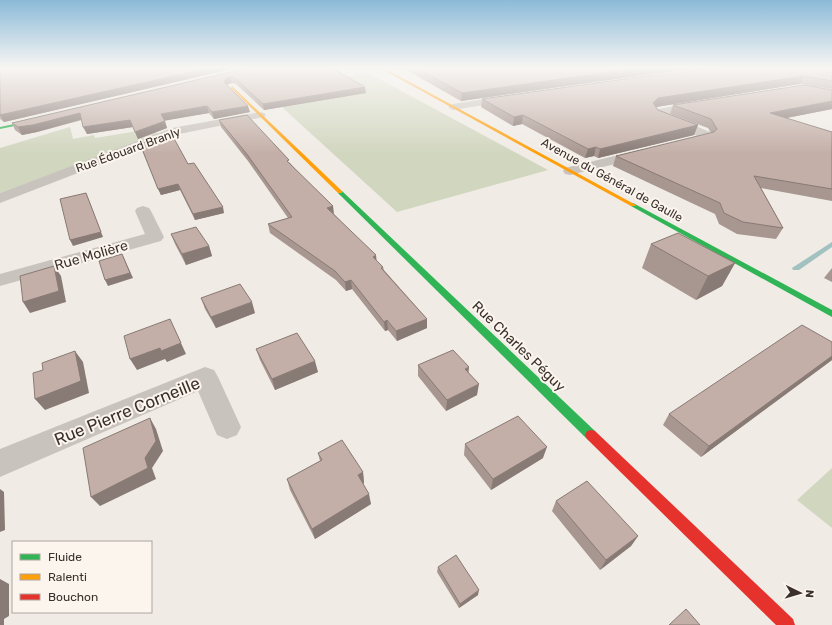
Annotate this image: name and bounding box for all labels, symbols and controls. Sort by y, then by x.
street label: Rue Édouard Branly [74,124,183,175]
street label: Avenue du Général de Gaulle [539,135,685,225]
street label: Rue Molière [52,237,130,274]
street label: Rue Charles Péguy [469,298,569,395]
street label: Rue Pierre Corneille [51,373,203,449]
legend [12,541,152,613]
text: Fluide [48,550,82,564]
text: Ralenti [48,570,87,584]
north arrow [780,573,820,613]
text: N [803,589,816,598]
text: Bouchon [48,590,98,604]

